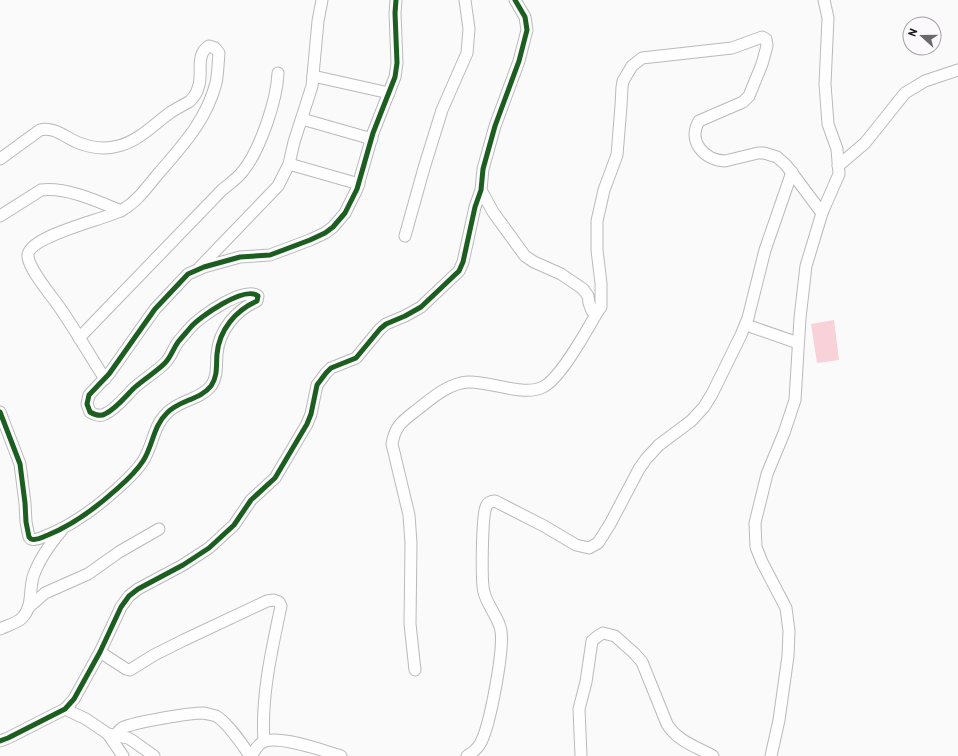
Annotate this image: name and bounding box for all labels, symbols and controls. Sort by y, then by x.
north arrow [902,16,942,56]
text: N [905,26,920,38]

